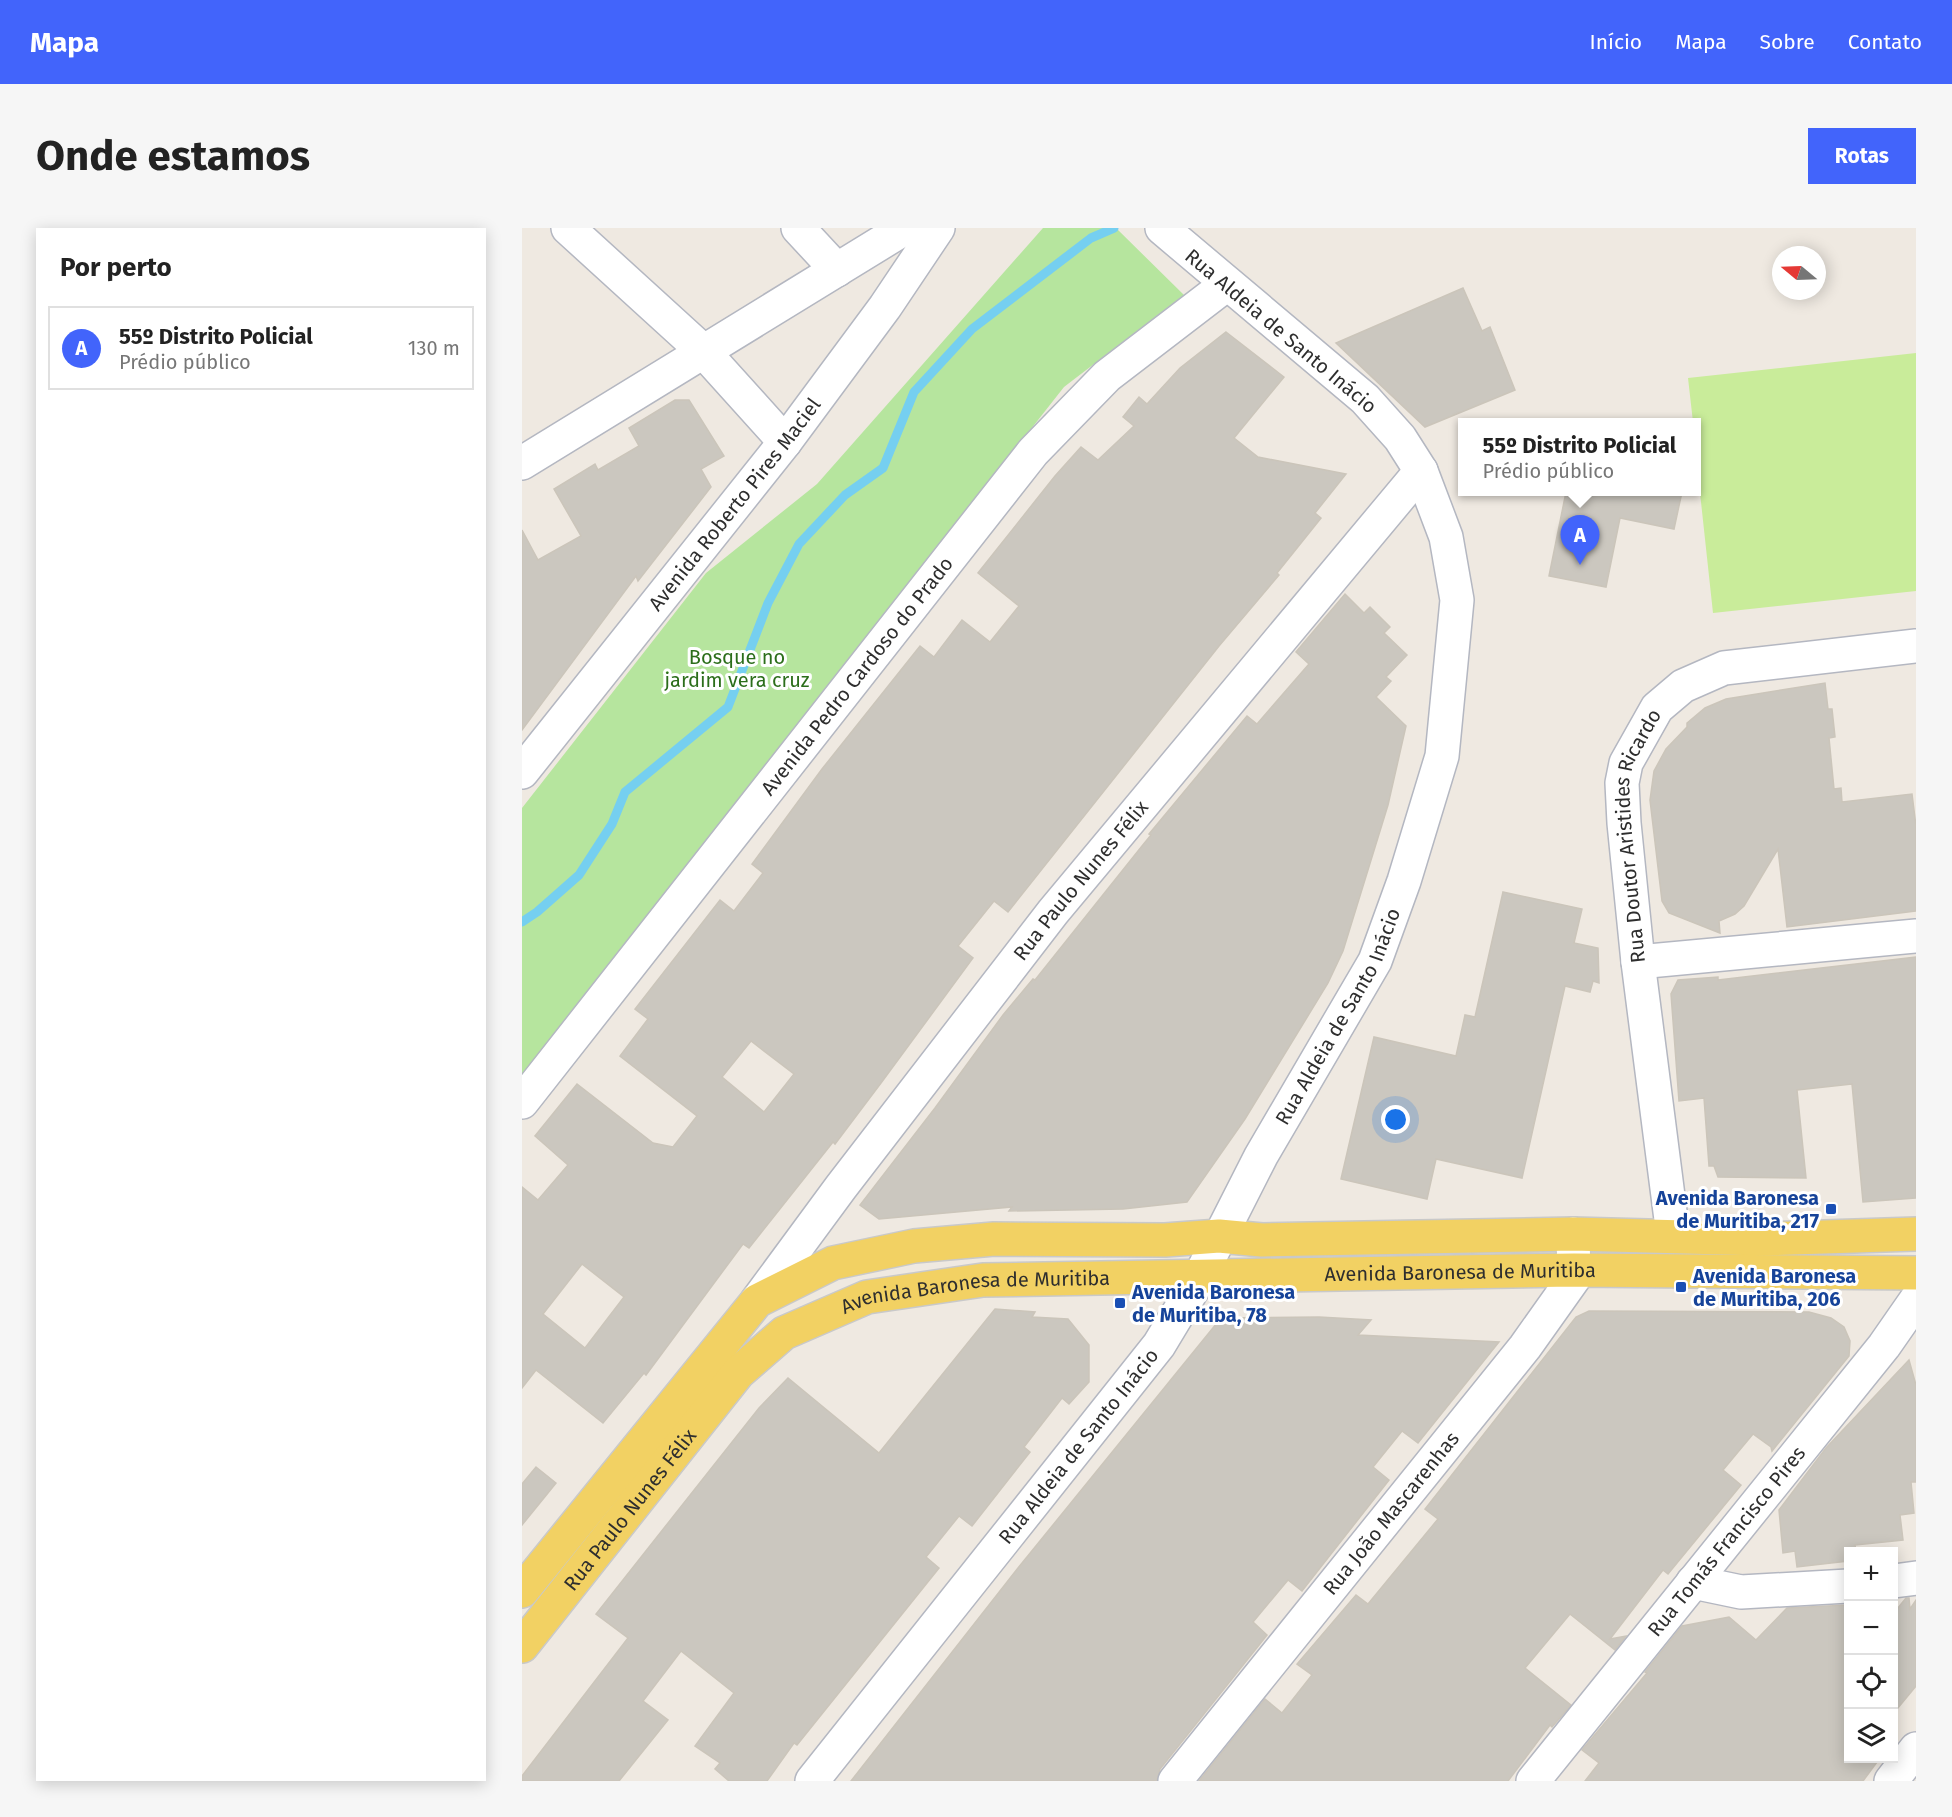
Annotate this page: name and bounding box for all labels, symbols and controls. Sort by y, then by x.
text: Mapa [30,26,99,59]
text: Início [1589,29,1642,55]
text: Mapa [1675,29,1727,55]
text: Sobre [1760,29,1815,55]
text: Contato [1848,29,1922,55]
button: Rotas [1808,128,1916,184]
text: Onde estamos [36,131,310,181]
street label: Rua Aldeia de Santo Inácio [1180,244,1382,418]
north arrow [1772,246,1826,300]
text: Por perto [60,252,172,283]
text: 55º Distrito Policial [119,323,313,350]
text: A [76,336,87,360]
text: 130 m [408,336,460,360]
text: Prédio público [119,350,251,374]
street label: Avenida Roberto Pires Maciel [643,393,826,615]
popup [1458,418,1701,496]
text: 55º Distrito Policial [1483,432,1676,459]
text: Prédio público [1483,459,1614,483]
pin: A [1560,516,1600,565]
street label: Avenida Pedro Cardoso do Prado [756,552,958,800]
park label: Bosque no jardim vera cruz [663,645,810,692]
street label: Rua Doutor Aristides Ricardo [1610,705,1666,964]
street label: Rua Paulo Nunes Félix [1008,795,1153,965]
street label: Rua Aldeia de Santo Inácio [1270,905,1405,1129]
your location [1381,1105,1410,1134]
place label: Avenida Baronesa de Muritiba, 217 [1655,1186,1819,1233]
marker: Avenida Baronesa de Muritiba, 217 [1824,1202,1838,1216]
street label: Avenida Baronesa de Muritiba [1324,1258,1596,1286]
place label: Avenida Baronesa de Muritiba, 206 [1692,1264,1856,1311]
street label: Avenida Baronesa de Muritiba [837,1266,1110,1319]
place label: Avenida Baronesa de Muritiba, 78 [1131,1280,1295,1327]
marker: Avenida Baronesa de Muritiba, 206 [1674,1280,1688,1294]
marker: Avenida Baronesa de Muritiba, 78 [1113,1296,1127,1310]
street label: Rua Aldeia de Santo Inácio [993,1344,1164,1549]
street label: Rua Paulo Nunes Félix [559,1424,701,1595]
street label: Rua João Mascarenhas [1318,1427,1464,1600]
street label: Rua Tomás Francisco Pires [1642,1441,1810,1641]
map controls [1844,1547,1898,1763]
button: + [1844,1547,1898,1601]
button: − [1844,1601,1898,1655]
button: locate [1844,1655,1898,1709]
button: layers [1844,1709,1898,1763]

